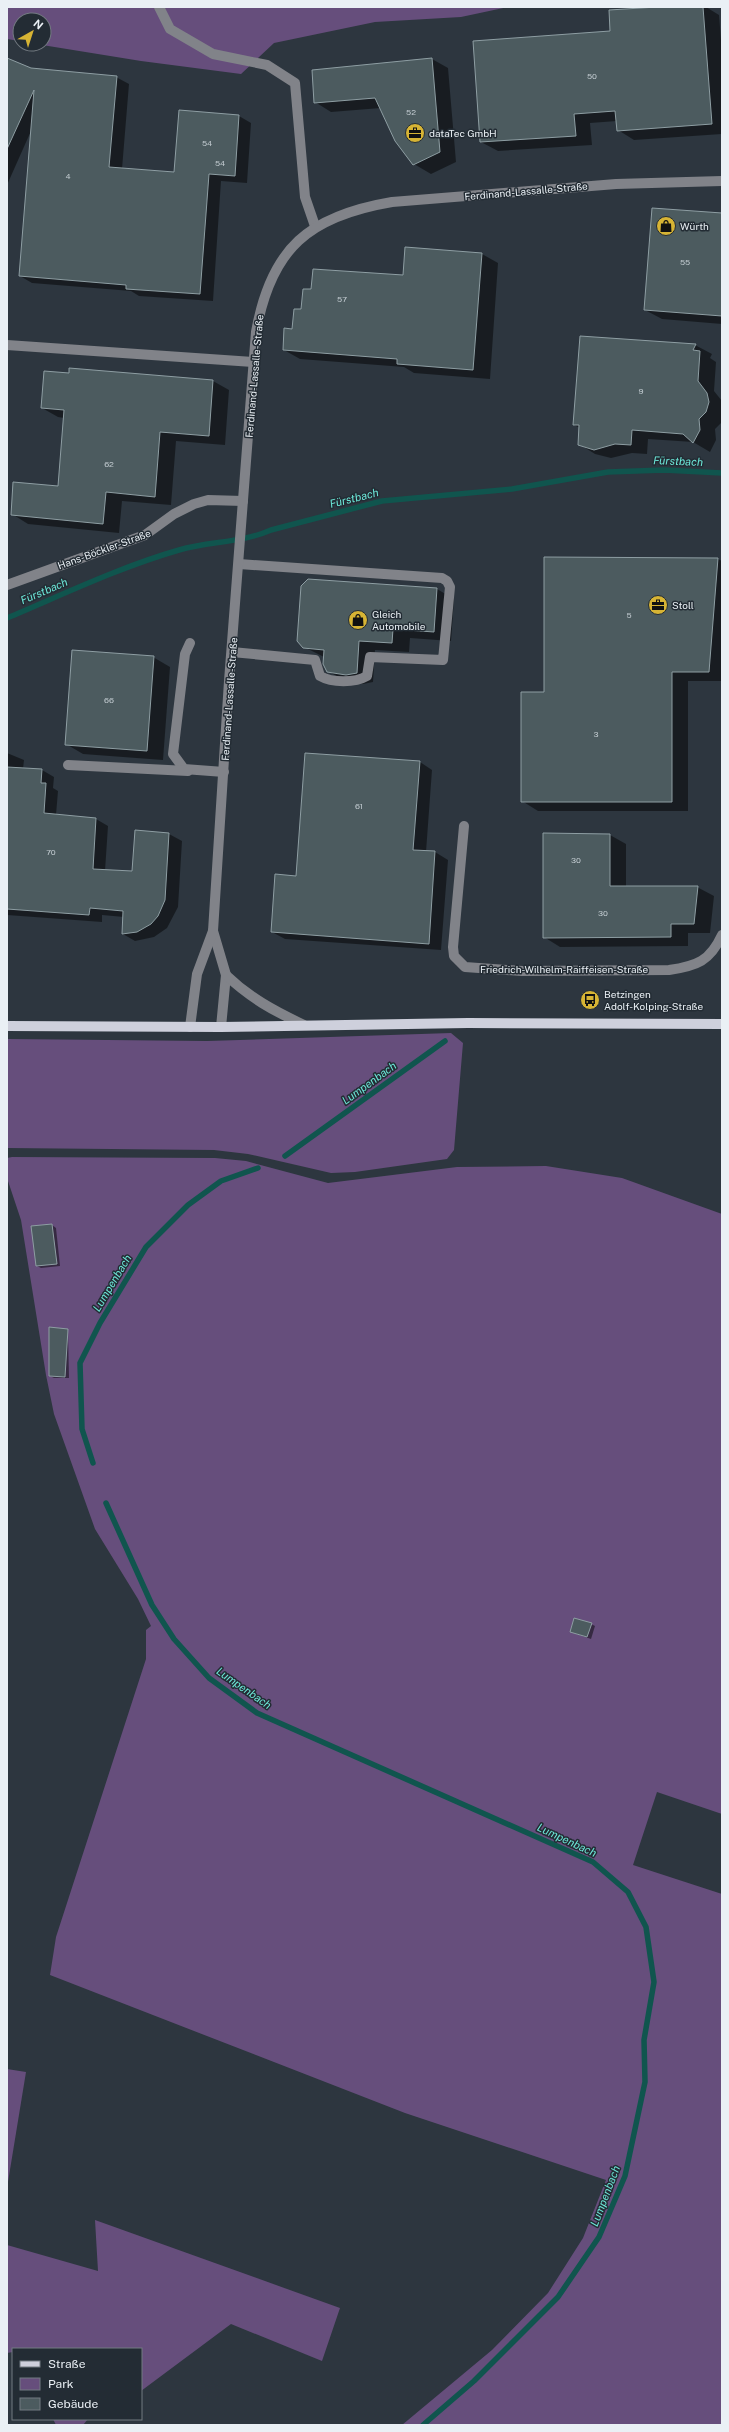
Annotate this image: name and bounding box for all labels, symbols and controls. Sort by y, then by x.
north arrow [12,12,52,52]
text: N [31,17,45,32]
house number: 50 [587,71,597,81]
house number: 52 [406,107,416,117]
office icon: dataTec GmbH [404,122,426,144]
place label: dataTec GmbH [429,127,497,139]
house number: 54 [202,138,212,148]
house number: 54 [215,158,225,168]
house number: 4 [65,171,71,181]
street label: Ferdinand-Lassalle-Straße [464,180,588,202]
shop icon: Würth [655,215,677,237]
place label: Würth [680,220,709,232]
house number: 55 [680,257,690,267]
house number: 57 [337,294,347,304]
street label: Ferdinand-Lassalle-Straße [243,314,265,438]
house number: 9 [639,386,644,396]
water label: Fürstbach [653,454,703,468]
house number: 62 [104,459,114,469]
water label: Fürstbach [328,486,380,510]
street label: Hans-Böckler-Straße [56,526,152,571]
water label: Fürstbach [19,576,69,606]
office icon: Stoll [647,594,669,616]
place label: Stoll [672,599,694,611]
place label: Gleich Automobile [372,608,426,632]
shop icon: Gleich Automobile [347,609,369,631]
house number: 5 [626,610,632,620]
street label: Ferdinand-Lassalle-Straße [219,637,239,761]
house number: 66 [104,695,114,705]
house number: 3 [593,729,599,739]
house number: 61 [355,801,363,811]
house number: 70 [46,847,56,857]
house number: 30 [571,855,581,865]
house number: 30 [598,908,608,918]
street label: Friedrich-Wilhelm-Raiffeisen-Straße [480,963,648,975]
place label: Betzingen Adolf-Kolping-Straße [604,988,703,1012]
bus stop icon: Betzingen Adolf-Kolping-Straße [579,989,601,1011]
water label: Lumpenbach [340,1059,398,1107]
water label: Lumpenbach [90,1252,134,1314]
water label: Lumpenbach [214,1665,274,1711]
water label: Lumpenbach [535,1821,599,1859]
water label: Lumpenbach [588,2164,622,2228]
legend [12,2348,142,2420]
text: Straße [48,2357,86,2371]
text: Park [48,2377,74,2391]
text: Gebäude [48,2397,98,2411]

